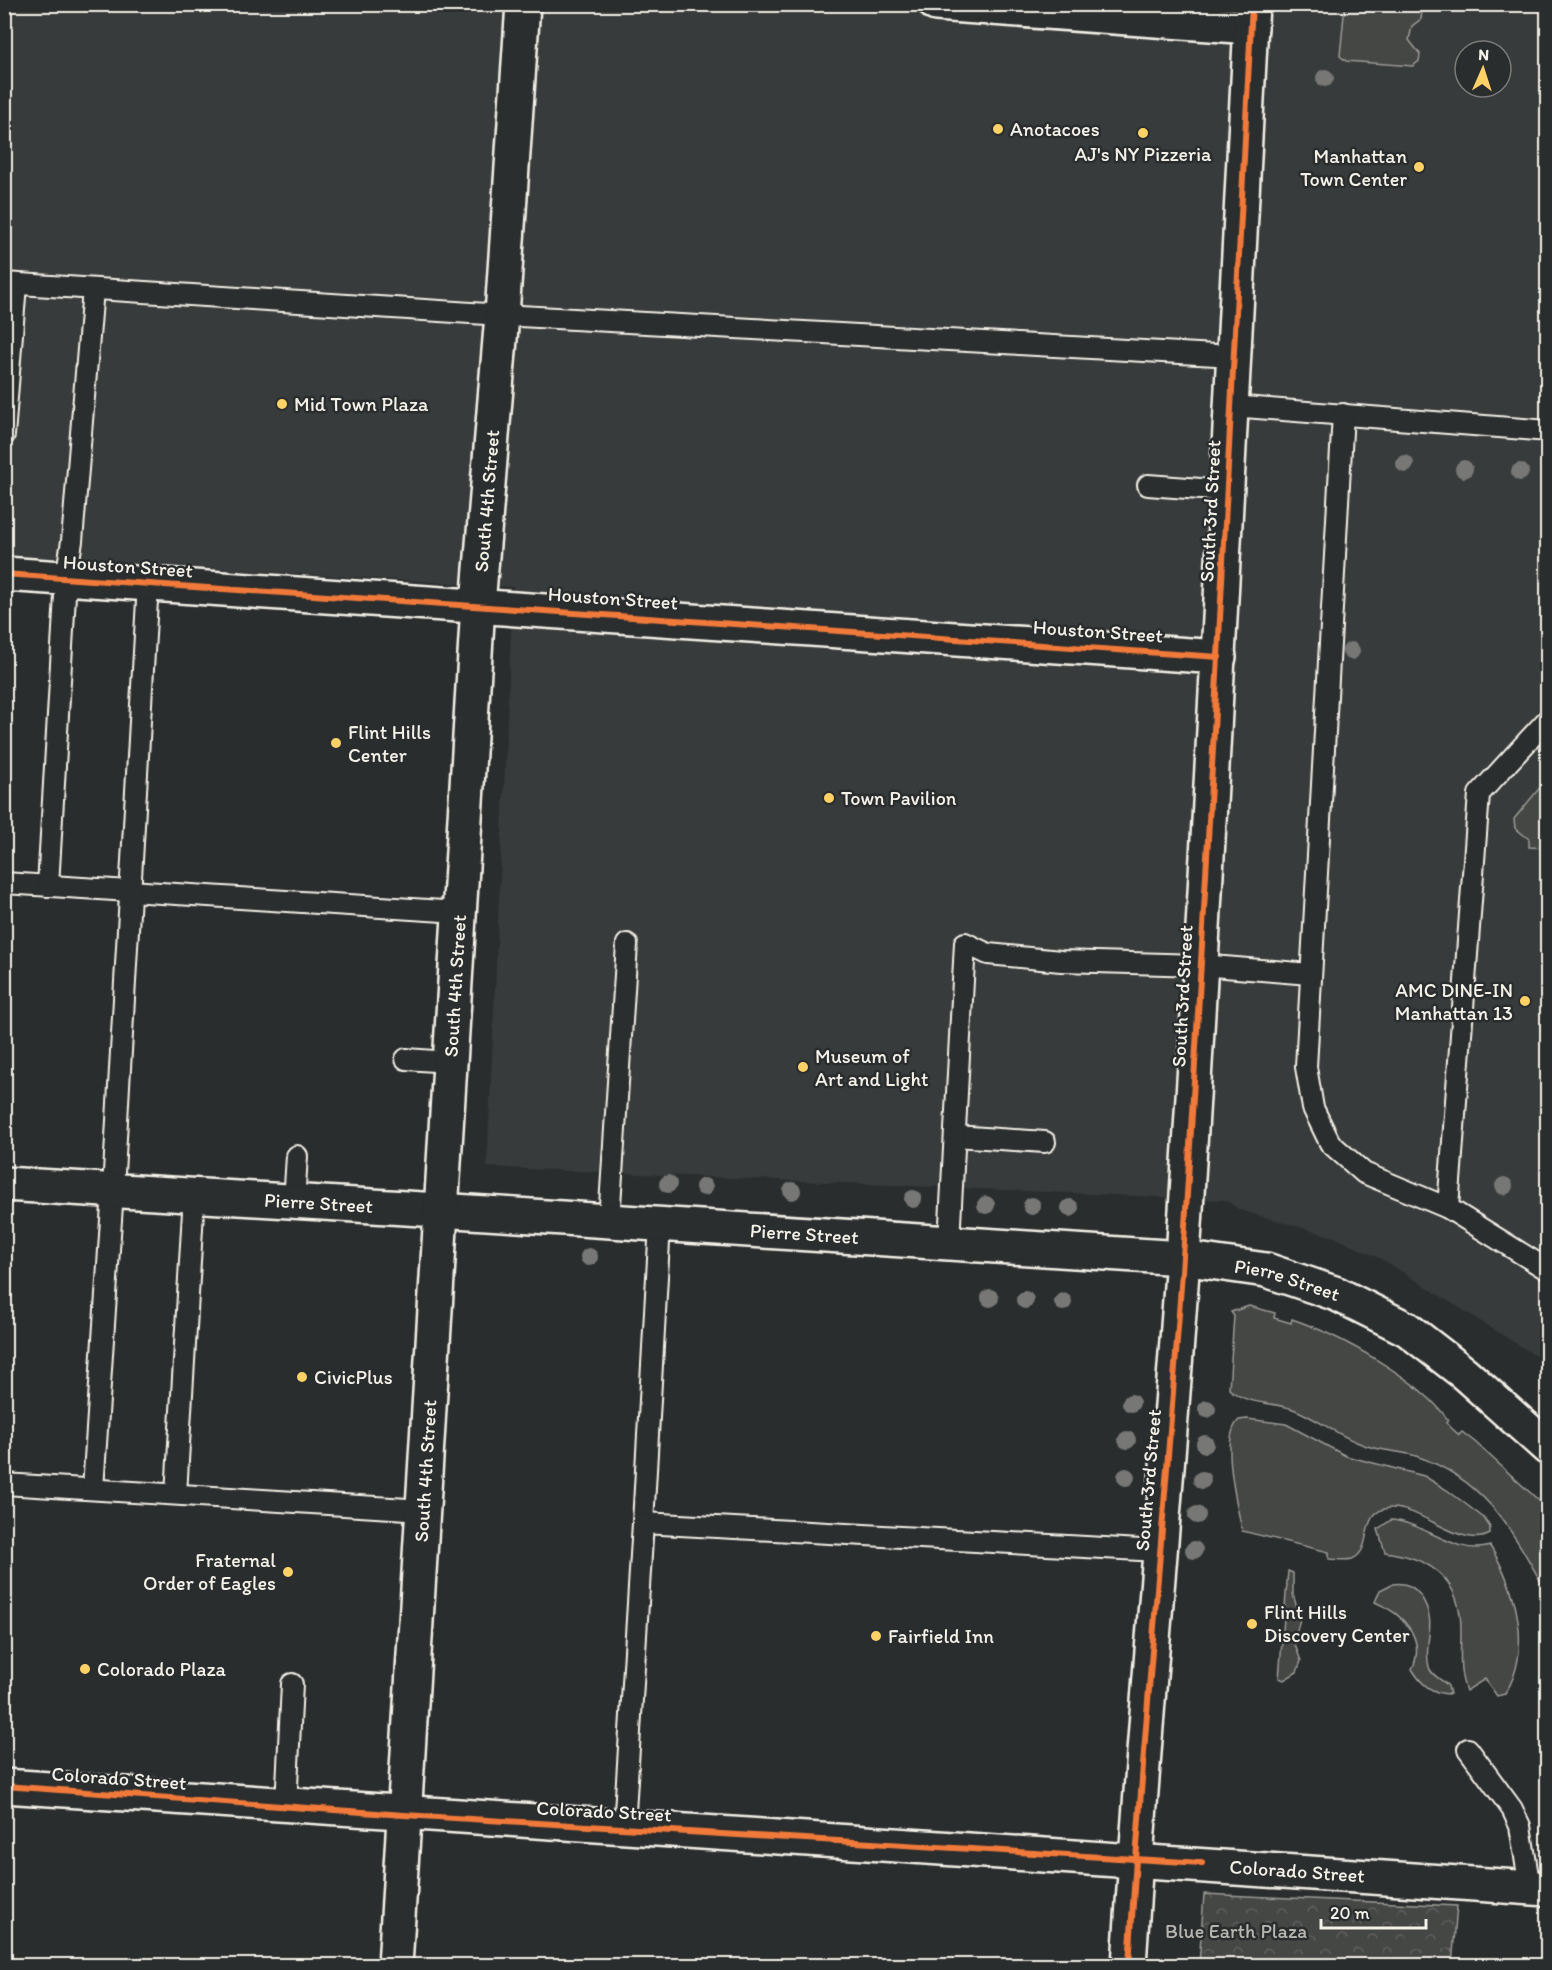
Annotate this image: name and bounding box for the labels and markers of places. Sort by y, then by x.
place label: Anotacoes [1010,117,1100,141]
marker: Anotacoes [991,122,1005,136]
marker: AJ's NY Pizzeria [1136,126,1150,140]
place label: AJ's NY Pizzeria [1075,142,1212,166]
place label: Manhattan Town Center [1300,144,1407,191]
marker: Manhattan Town Center [1412,160,1426,174]
place label: Mid Town Plaza [294,392,429,416]
marker: Mid Town Plaza [275,397,289,411]
place label: Flint Hills Center [348,720,431,767]
marker: Flint Hills Center [329,736,343,750]
place label: Town Pavilion [841,786,957,810]
marker: Town Pavilion [822,791,836,805]
place label: AMC DINE-IN Manhattan 13 [1395,978,1513,1025]
marker: AMC DINE-IN Manhattan 13 [1518,994,1532,1008]
place label: Museum of Art and Light [815,1044,929,1091]
marker: Museum of Art and Light [796,1060,810,1074]
place label: CivicPlus [314,1365,393,1389]
marker: CivicPlus [295,1370,309,1384]
place label: Fraternal Order of Eagles [143,1548,276,1595]
marker: Fraternal Order of Eagles [281,1565,295,1579]
place label: Flint Hills Discovery Center [1264,1600,1410,1647]
marker: Flint Hills Discovery Center [1245,1617,1259,1631]
place label: Fairfield Inn [888,1624,994,1648]
marker: Fairfield Inn [869,1629,883,1643]
place label: Colorado Plaza [97,1657,226,1681]
marker: Colorado Plaza [78,1662,92,1676]

